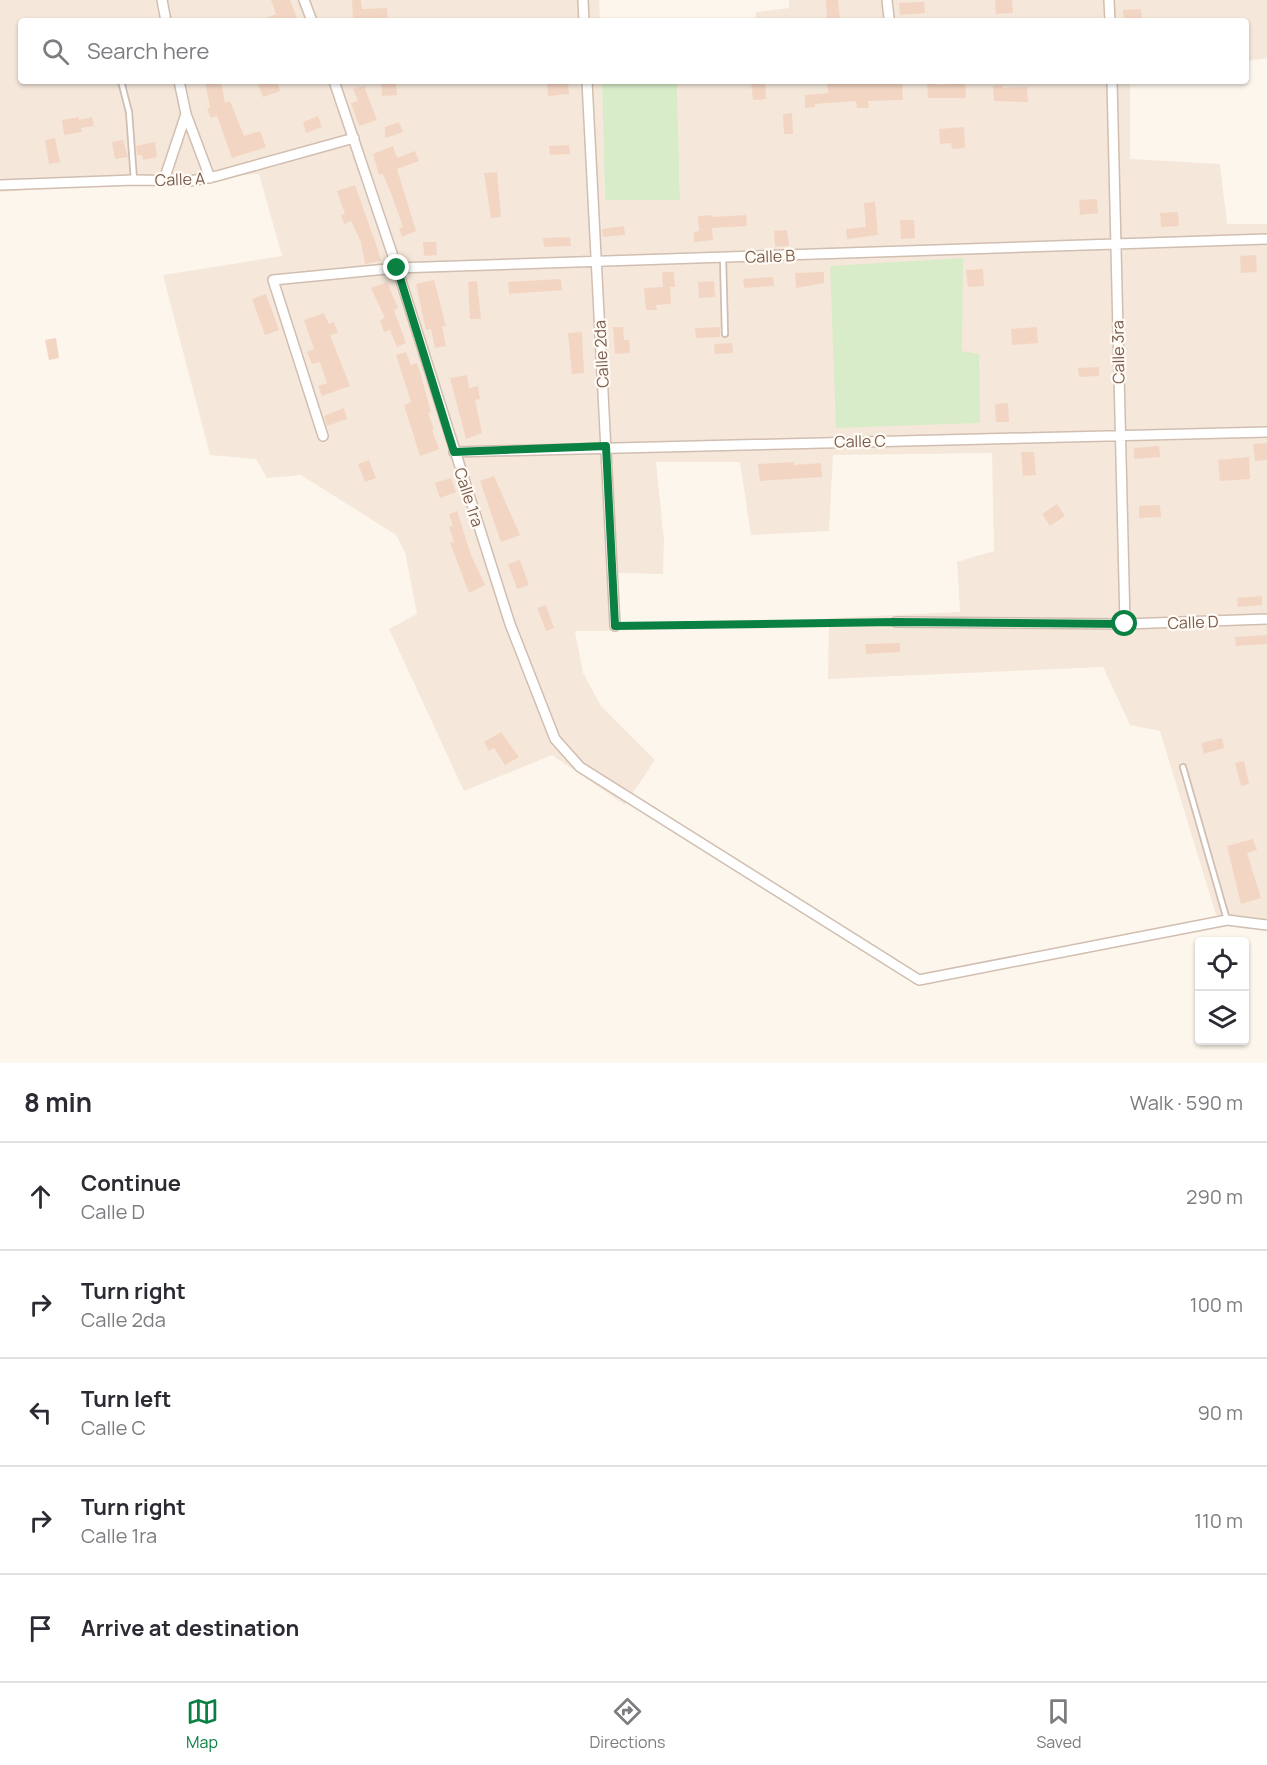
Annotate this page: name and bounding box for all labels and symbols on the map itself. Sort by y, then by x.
street label: Calle A [154,167,206,191]
street label: Calle B [745,244,796,268]
route end [383,254,409,280]
street label: Calle 2da [588,320,614,388]
street label: Calle 3ra [1106,320,1130,384]
street label: Calle C [834,430,886,452]
street label: Calle 1ra [449,465,489,529]
route start [1111,610,1137,636]
street label: Calle D [1167,610,1219,634]

